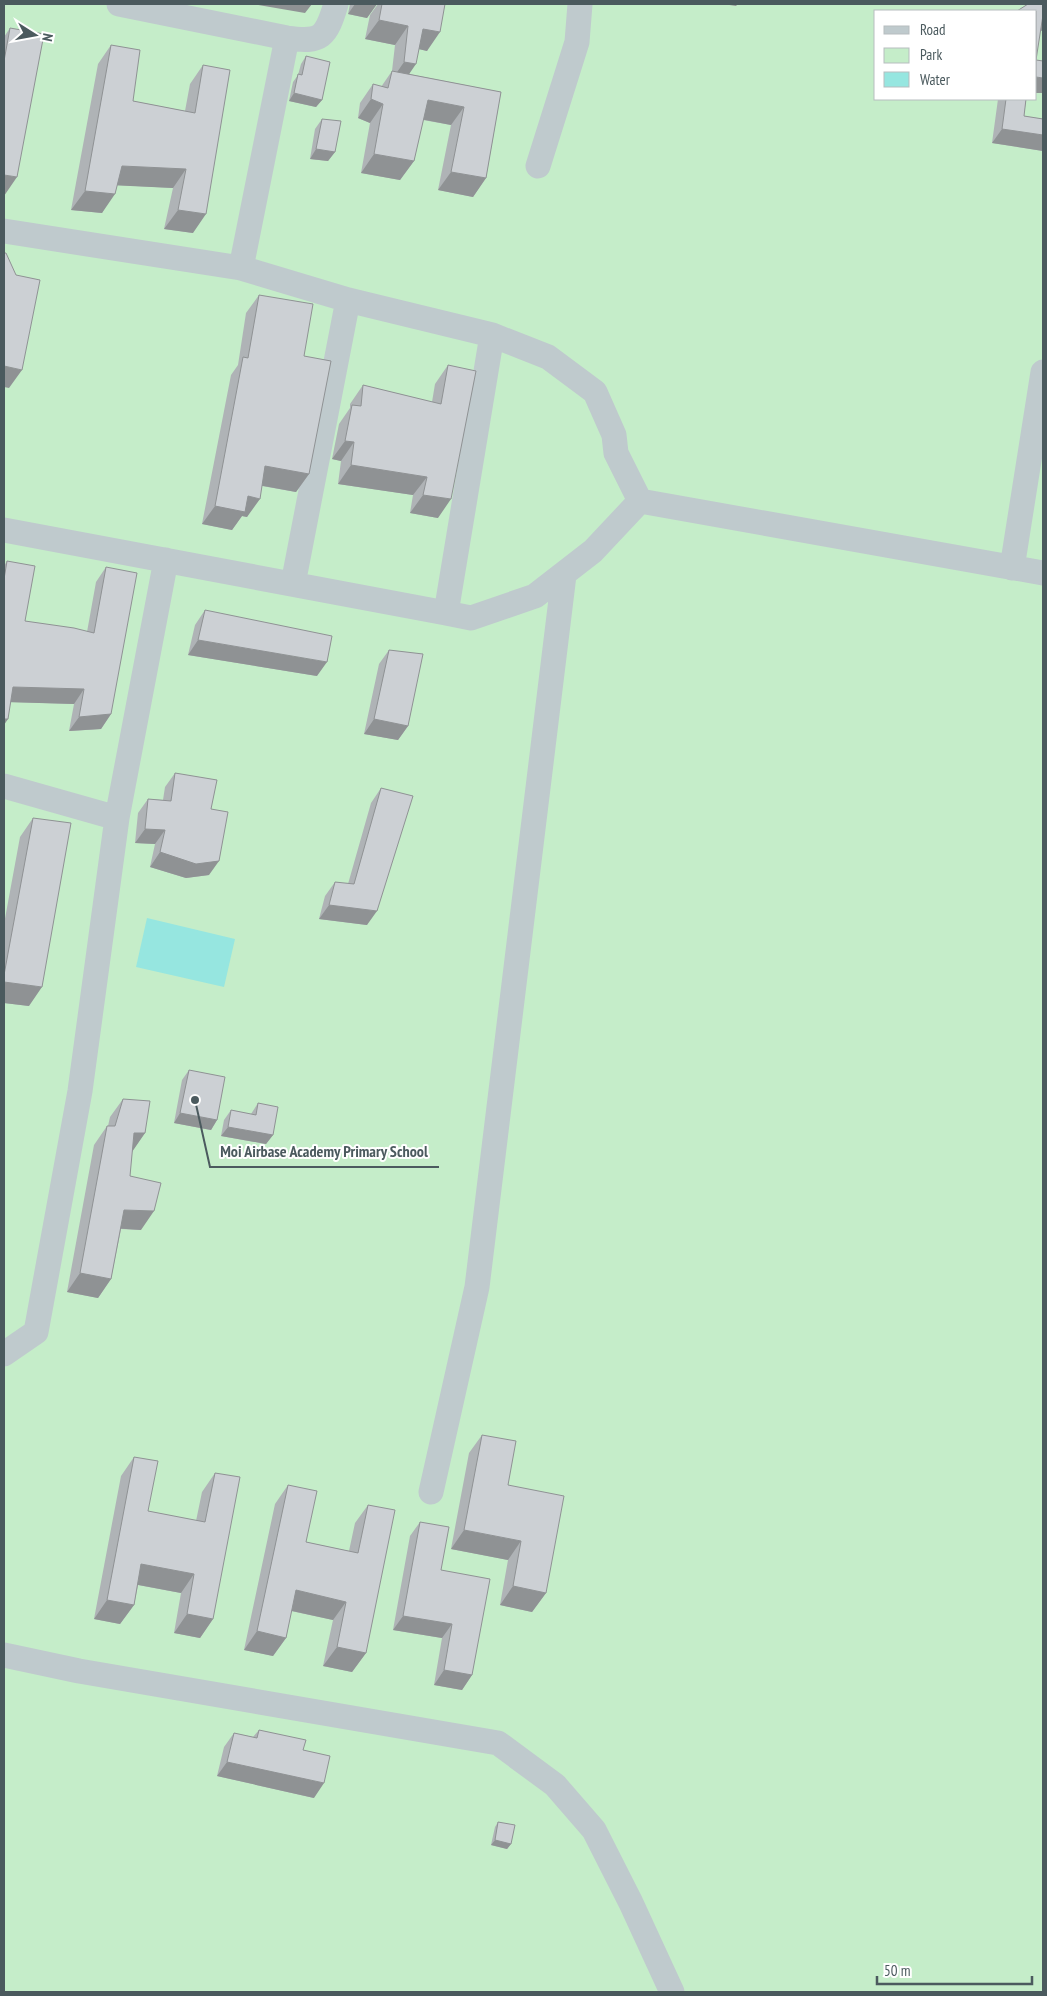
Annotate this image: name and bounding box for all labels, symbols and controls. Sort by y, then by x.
north arrow [10,10,60,60]
legend [874,10,1037,100]
text: Road [920,20,946,39]
text: N [38,32,57,43]
text: Park [920,45,942,64]
text: Water [920,70,951,89]
callout: Moi Airbase Academy Primary School [210,1136,439,1167]
text: Moi Airbase Academy Primary School [220,1141,428,1161]
scale bar [877,1954,1032,1986]
text: 50 m [884,1961,910,1980]

